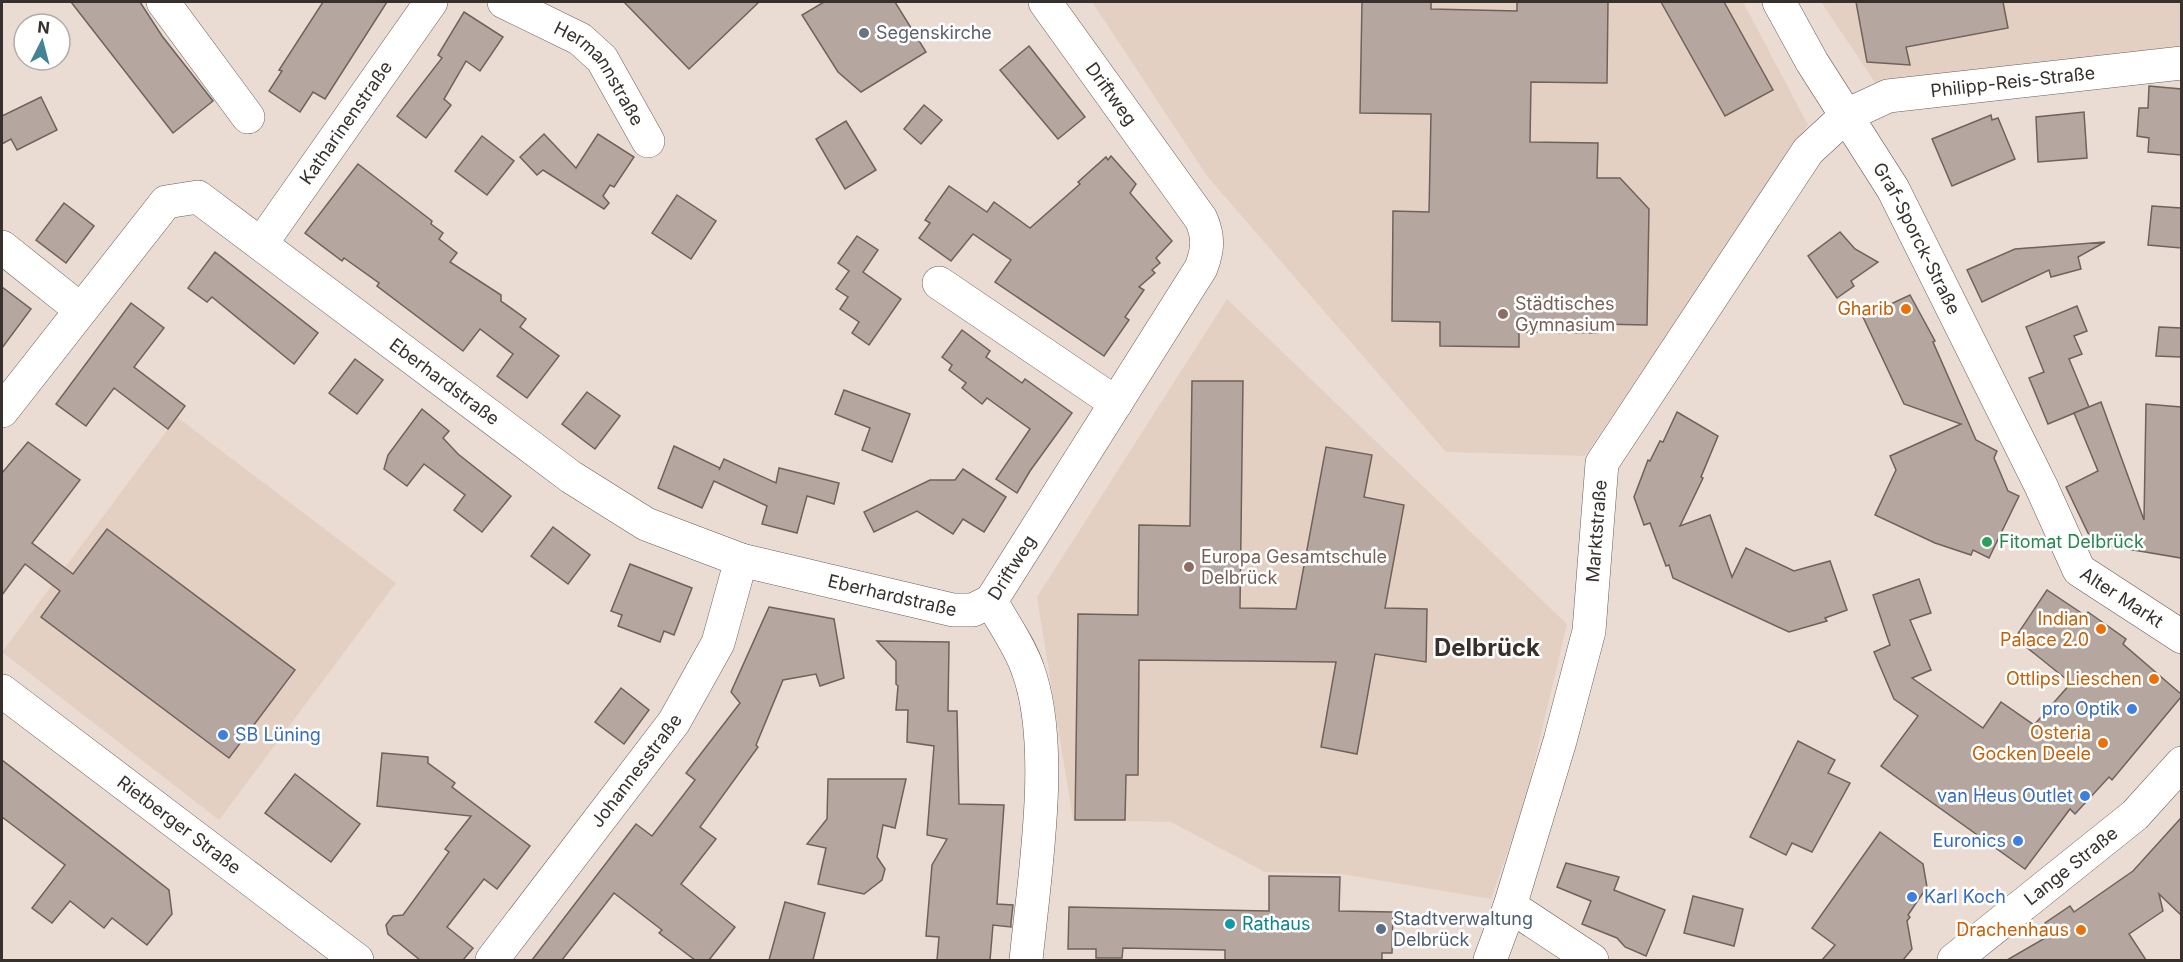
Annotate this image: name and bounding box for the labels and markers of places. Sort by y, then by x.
place label: Segenskirche [876,22,992,43]
marker: Segenskirche [857,26,871,40]
place label: Städtisches Gymnasium [1515,293,1615,335]
place label: Gharib [1837,298,1894,319]
marker: Gharib [1899,302,1913,316]
marker: Städtisches Gymnasium [1496,307,1510,321]
place label: Fitomat Delbrück [1999,531,2144,552]
marker: Fitomat Delbrück [1980,535,1994,549]
place label: Europa Gesamtschule Delbrück [1201,546,1387,588]
marker: Europa Gesamtschule Delbrück [1182,560,1196,574]
place label: Indian Palace 2.0 [2000,608,2089,650]
marker: Indian Palace 2.0 [2094,622,2108,636]
place label: Ottlips Lieschen [2006,668,2142,689]
marker: Ottlips Lieschen [2147,672,2161,686]
place label: pro Optik [2042,698,2120,719]
marker: pro Optik [2125,702,2139,716]
place label: Osteria Gocken Deele [1972,722,2091,764]
place label: SB Lüning [235,724,321,745]
marker: SB Lüning [216,728,230,742]
marker: Osteria Gocken Deele [2096,736,2110,750]
place label: van Heus Outlet [1937,785,2073,806]
marker: van Heus Outlet [2078,789,2092,803]
place label: Euronics [1932,830,2006,851]
marker: Euronics [2011,834,2025,848]
place label: Karl Koch [1924,886,2006,907]
marker: Karl Koch [1905,890,1919,904]
place label: Stadtverwaltung Delbrück [1393,908,1533,950]
place label: Rathaus [1242,913,1310,934]
marker: Rathaus [1223,917,1237,931]
place label: Drachenhaus [1956,919,2069,940]
marker: Stadtverwaltung Delbrück [1374,922,1388,936]
marker: Drachenhaus [2074,923,2088,937]

